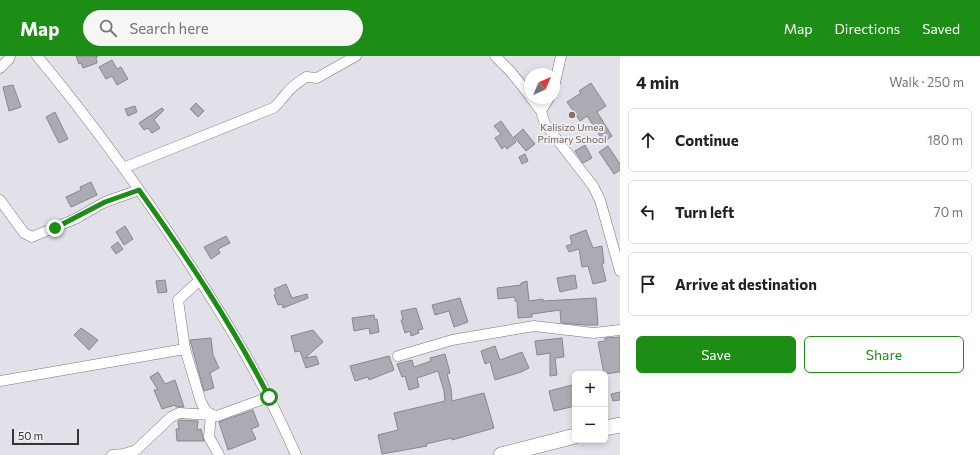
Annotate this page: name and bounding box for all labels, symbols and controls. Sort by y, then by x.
search box [83,10,363,46]
text: Map [20,17,59,40]
icon: search [97,17,119,39]
text: Search here [129,19,209,37]
text: Map [784,20,813,37]
text: Directions [835,20,900,37]
text: Saved [922,20,960,37]
north arrow [524,68,560,104]
text: 4 min [636,72,679,93]
text: Walk · 250 m [889,74,964,90]
marker: Kalisizo Umea Primary School [567,110,577,120]
place label: Kalisizo Umea Primary School [538,121,606,145]
icon: ahead [637,129,659,151]
text: Continue [675,131,739,149]
text: 180 m [927,132,963,148]
icon: left [637,201,659,223]
text: Turn left [675,203,734,221]
text: 70 m [934,204,963,220]
route end [46,219,64,237]
icon: arrive [637,273,659,295]
text: Arrive at destination [675,275,817,293]
button: Save [636,336,796,373]
button: Share [804,336,964,373]
map controls [572,371,608,443]
button: + [572,371,608,407]
route start [260,388,278,406]
button: − [572,407,608,443]
scale bar [12,427,79,446]
text: 50 m [18,429,43,442]

